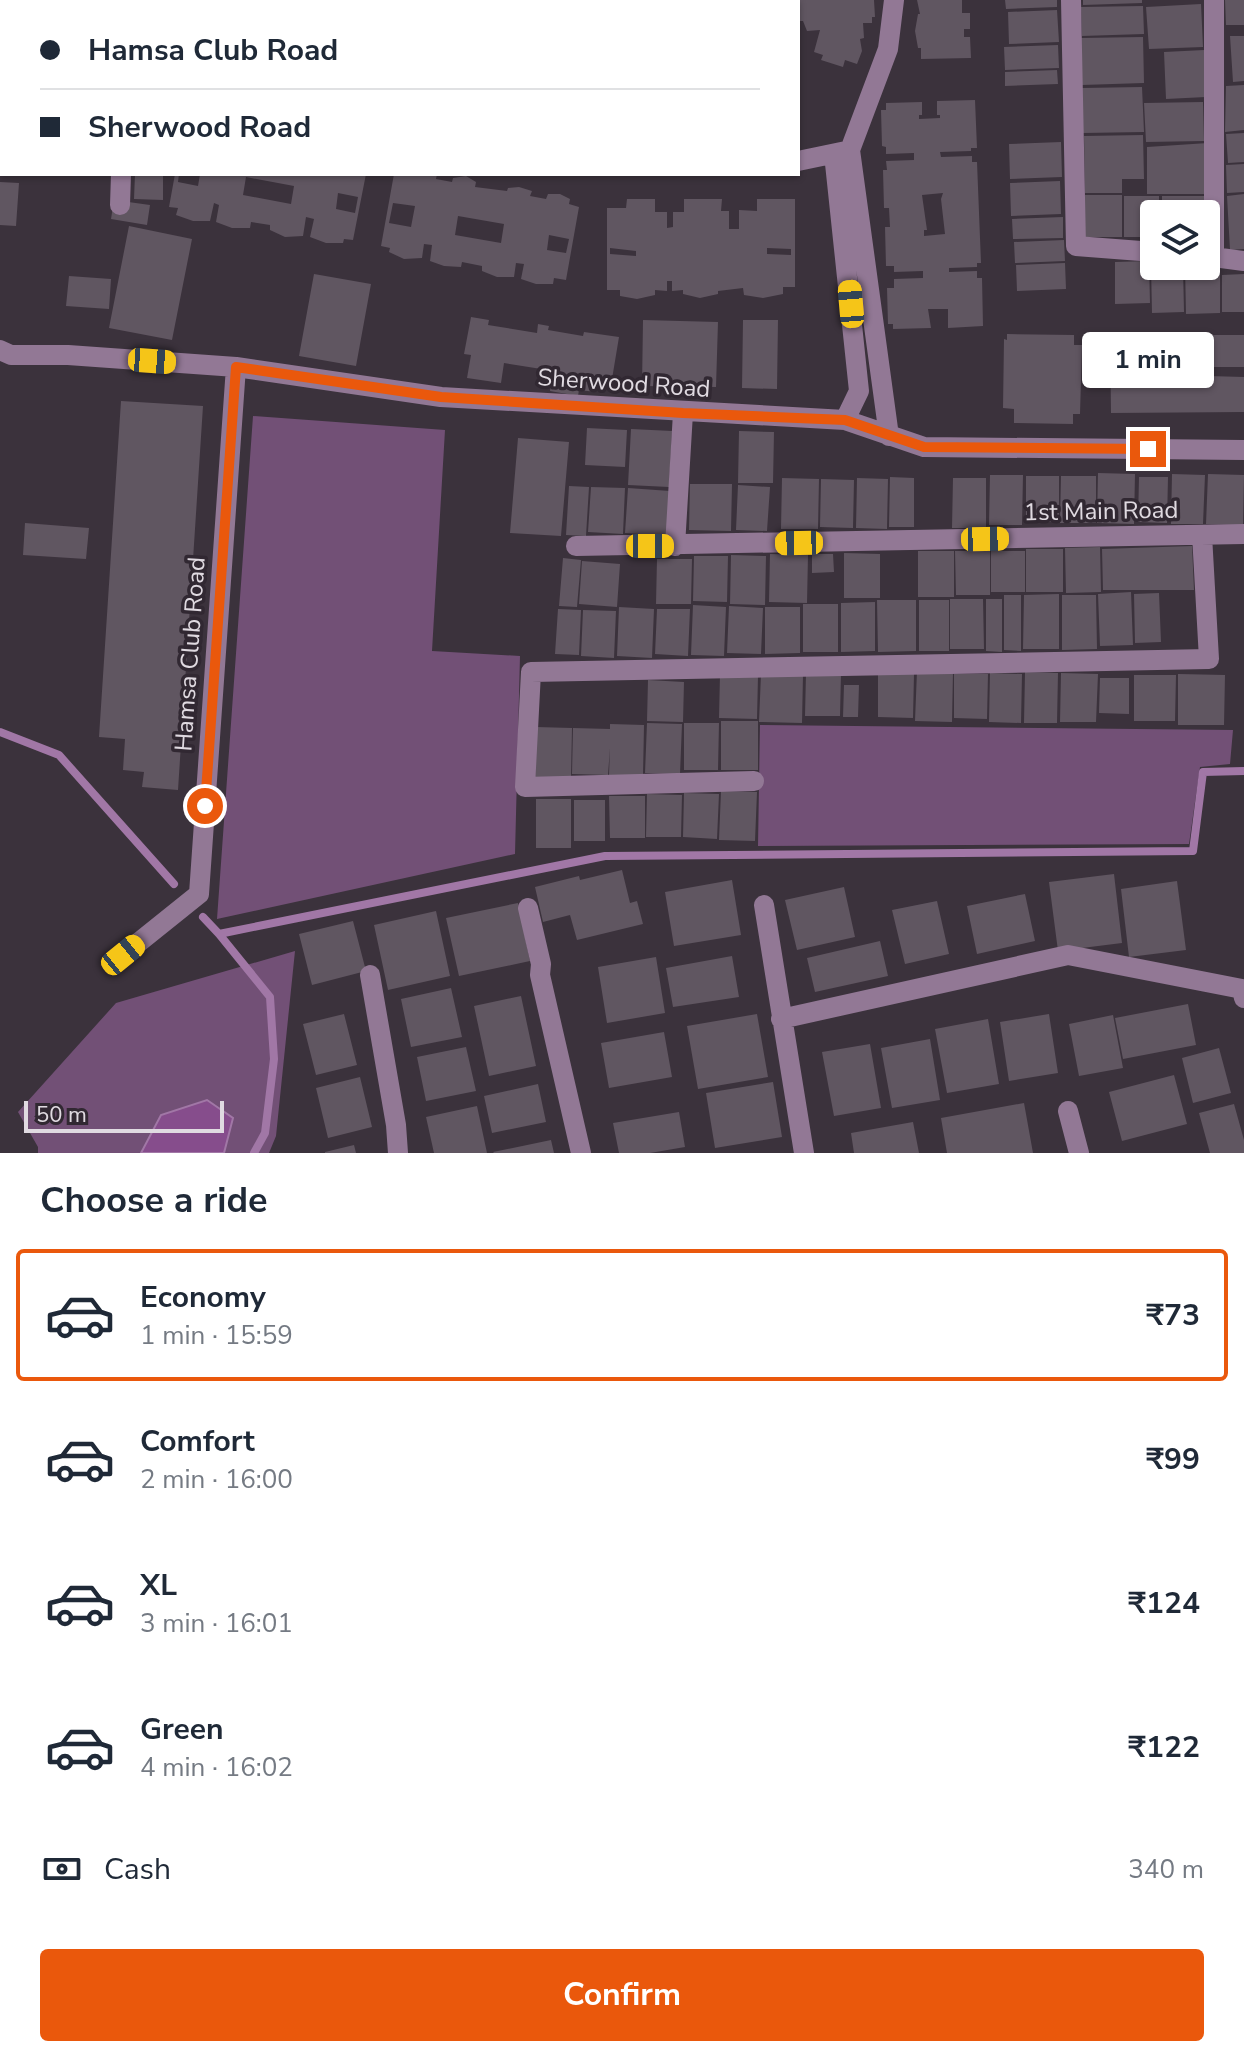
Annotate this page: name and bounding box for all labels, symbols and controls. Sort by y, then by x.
text: Hamsa Club Road [88,30,338,71]
text: Sherwood Road [88,107,311,148]
map controls [1140,200,1220,280]
button: layers [1140,200,1220,280]
car [837,279,865,329]
callout: 1 min [1082,333,1214,389]
text: 1 min [1114,342,1182,377]
car [127,347,177,375]
street label: Sherwood Road [537,361,711,405]
route end [1130,431,1166,467]
street label: 1st Main Road [1023,494,1179,528]
car [961,527,1009,551]
car [775,531,823,555]
car [626,534,674,558]
street label: Hamsa Club Road [167,556,213,752]
route start [187,788,223,824]
car [97,931,149,979]
scale bar [24,1097,224,1133]
text: 50 m [36,1100,87,1130]
text: Choose a ride [40,1176,268,1225]
text: Economy [140,1277,266,1318]
icon: car [44,1279,116,1351]
text: ₹73 [1146,1295,1200,1336]
text: 1 min · 15:59 [140,1318,293,1353]
text: Comfort [140,1421,255,1462]
icon: car [44,1423,116,1495]
text: ₹99 [1146,1439,1200,1480]
text: 2 min · 16:00 [140,1462,293,1497]
text: XL [140,1565,177,1606]
icon: car [44,1567,116,1639]
text: ₹124 [1128,1583,1200,1624]
text: 3 min · 16:01 [140,1606,293,1641]
text: Green [140,1709,224,1750]
icon: car [44,1711,116,1783]
text: ₹122 [1128,1727,1200,1768]
text: 4 min · 16:02 [140,1750,293,1785]
icon: cash [40,1847,84,1891]
text: Cash [104,1849,171,1890]
text: 340 m [1128,1852,1204,1887]
button: Confirm [40,1949,1204,2041]

